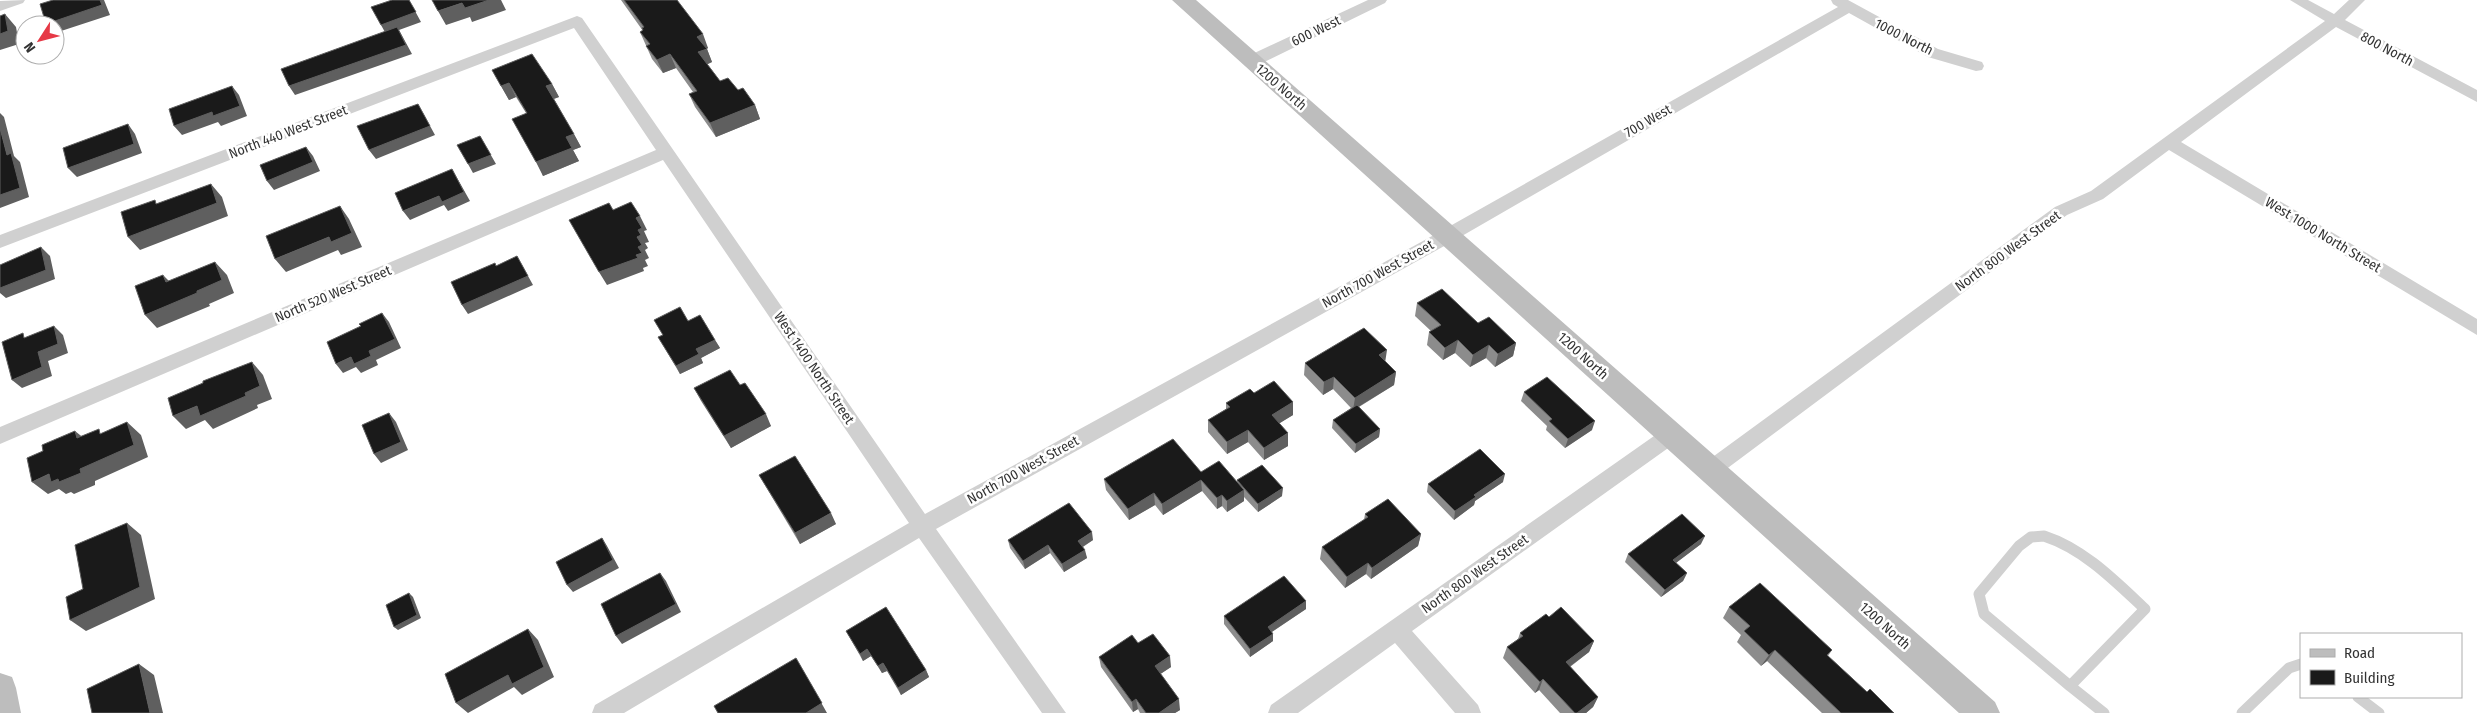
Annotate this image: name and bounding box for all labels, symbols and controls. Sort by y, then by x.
street label: 600 West [1289,12,1344,50]
north arrow [15,15,65,65]
street label: 1000 North [1872,15,1936,59]
street label: 800 North [2358,28,2416,70]
text: N [21,39,39,56]
street label: 1200 North [1252,60,1310,114]
street label: North 440 West Street [226,101,350,162]
street label: 700 West [1622,101,1675,141]
street label: West 1000 North Street [2262,194,2384,277]
street label: North 800 West Street [1952,207,2064,295]
street label: North 700 West Street [1319,236,1437,312]
street label: North 520 West Street [272,262,394,326]
street label: West 1400 North Street [770,309,858,428]
street label: 1200 North [1554,329,1612,383]
street label: North 700 West Street [964,432,1082,508]
street label: North 800 West Street [1418,531,1532,617]
street label: 1200 North [1856,599,1914,653]
legend [2300,633,2462,698]
text: Road [2344,644,2375,662]
text: Building [2344,669,2395,687]

